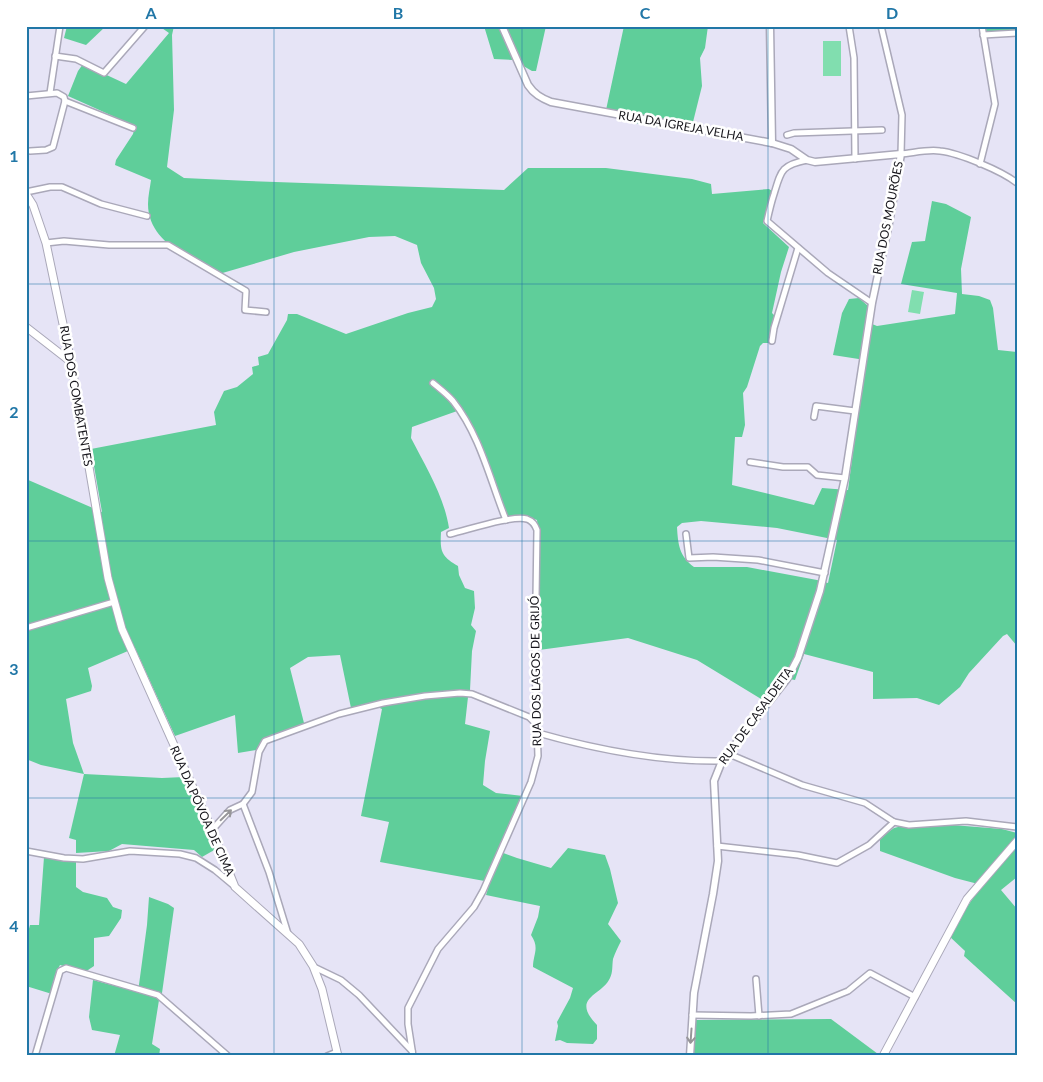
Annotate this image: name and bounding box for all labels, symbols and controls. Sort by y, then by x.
text: A [144,3,157,22]
text: B [393,3,403,22]
text: C [640,3,651,22]
text: D [886,3,898,22]
street label: RUA DA IGREJA VELHA [617,107,746,144]
text: 1 [9,146,19,165]
street label: RUA DOS MOURÕES [869,160,906,276]
street label: RUA DOS COMBATENTES [57,324,96,467]
text: 2 [9,402,19,421]
street label: RUA DOS LAGOS DE GRIJÓ [527,595,544,746]
text: 3 [9,659,19,678]
street label: RUA DE CASALDEITA [715,663,796,767]
street label: RUA DA PÓVOA DE CIMA [167,743,238,879]
one-way arrow [220,809,232,821]
text: 4 [9,916,19,935]
one-way arrow [686,1027,696,1043]

